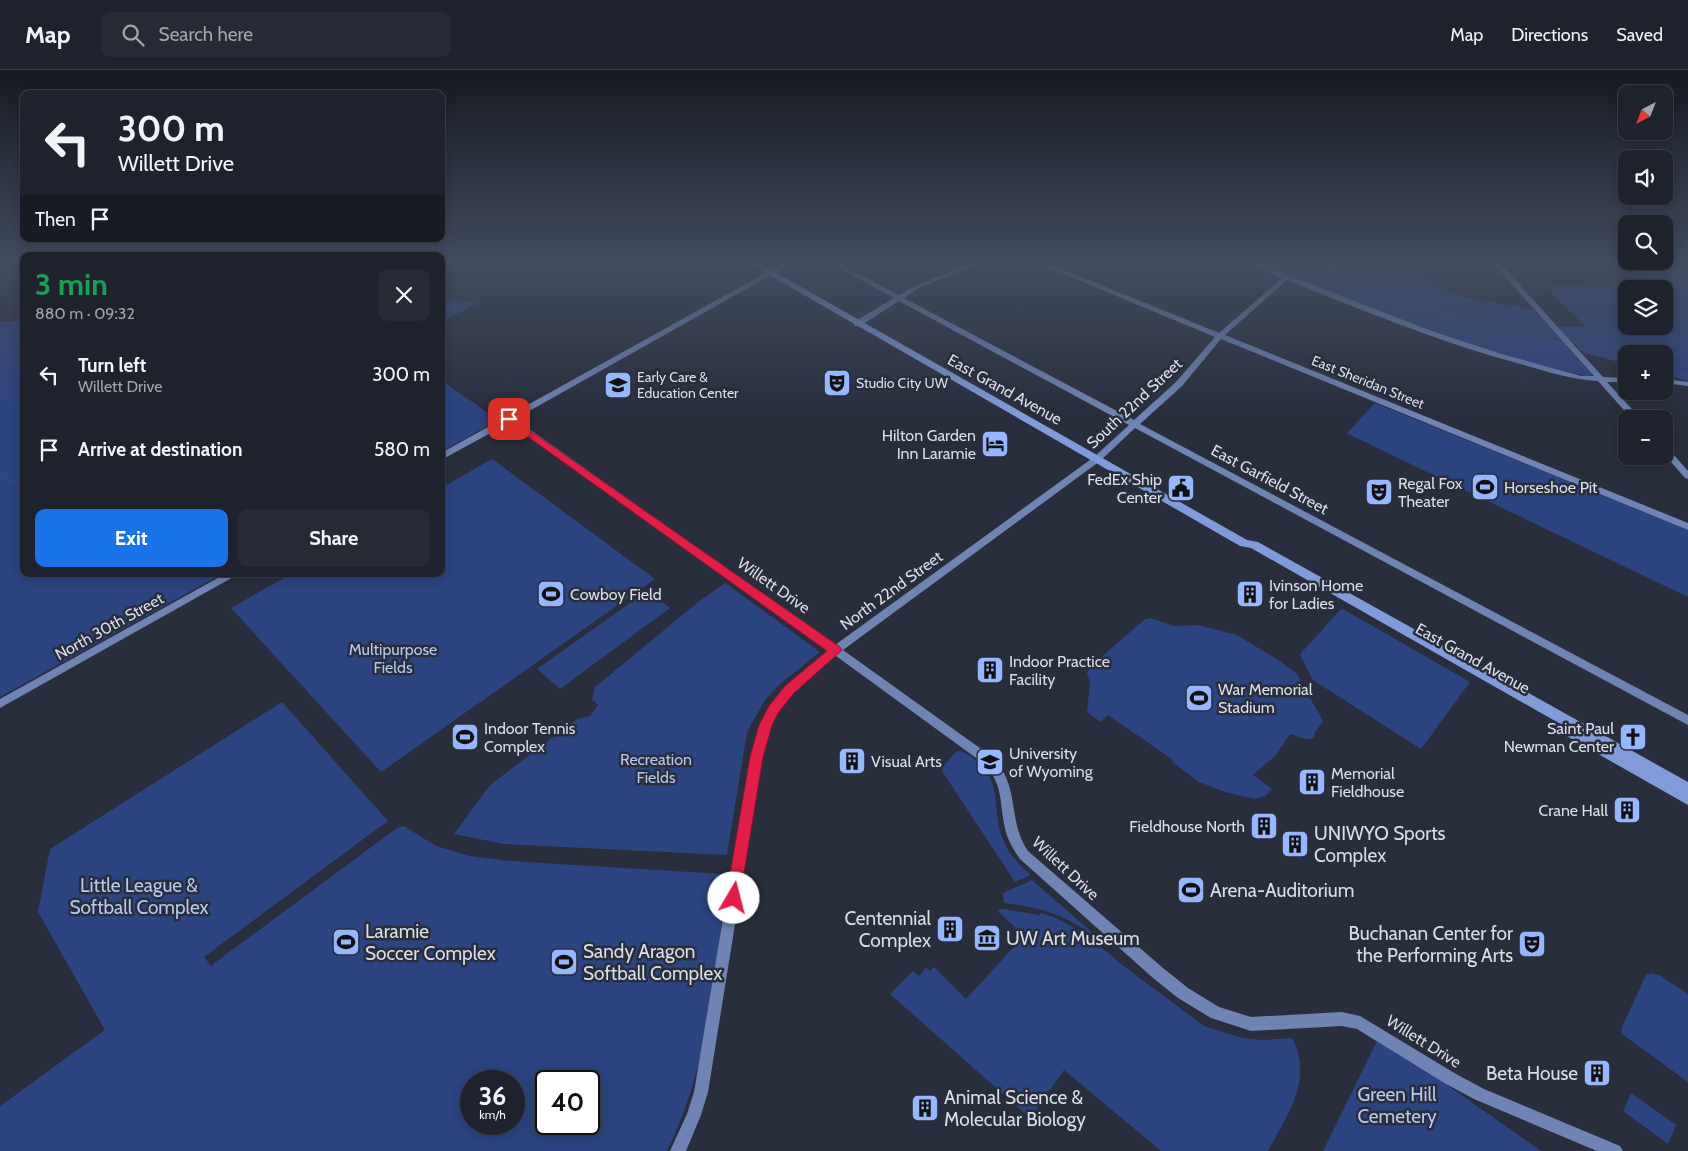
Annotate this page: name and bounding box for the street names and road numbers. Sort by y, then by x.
street label: East Grand Avenue [944,350,1065,429]
street label: East Sheridan Street [1309,351,1427,413]
street label: South 22nd Street [1083,354,1186,452]
street label: East Garfield Street [1208,441,1332,519]
street label: North 22nd Street [836,547,947,634]
street label: Willett Drive [734,553,814,617]
street label: North 30th Street [52,588,167,664]
street label: East Grand Avenue [1412,619,1533,698]
street label: Willett Drive [1028,833,1103,904]
street label: Willett Drive [1383,1011,1465,1072]

